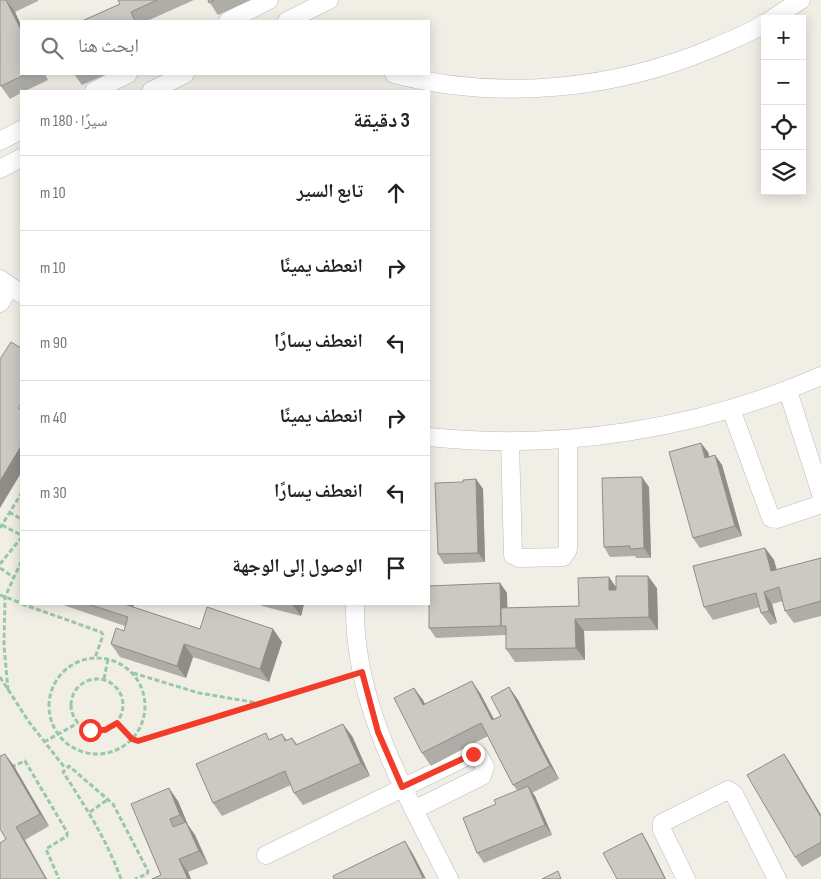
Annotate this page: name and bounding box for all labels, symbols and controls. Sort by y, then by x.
map controls [761,15,806,195]
button: + [761,15,806,60]
search box [20,20,430,75]
icon: search [38,34,66,62]
text: ابحث هنا [78,35,139,58]
button: − [761,60,806,105]
button: locate [761,105,806,150]
text: 3 دقيقة [353,108,410,133]
text: سيرًا · 180 m [40,112,107,131]
button: layers [761,150,806,195]
icon: ahead [382,179,410,207]
text: تابع السير [297,180,363,203]
text: 10 m [40,184,66,203]
icon: right [382,254,410,282]
text: انعطف يمينًا [279,255,363,278]
text: 10 m [40,259,66,278]
icon: left [382,329,410,357]
text: انعطف يسارًا [274,330,363,353]
text: 90 m [40,334,67,353]
icon: right [382,404,410,432]
text: انعطف يمينًا [279,405,363,428]
text: 40 m [40,409,67,428]
icon: left [382,479,410,507]
text: انعطف يسارًا [274,480,363,503]
text: 30 m [40,484,67,503]
icon: arrive [382,554,410,582]
text: الوصول إلى الوجهة [232,555,363,578]
route start [79,719,102,742]
route end [462,743,485,766]

